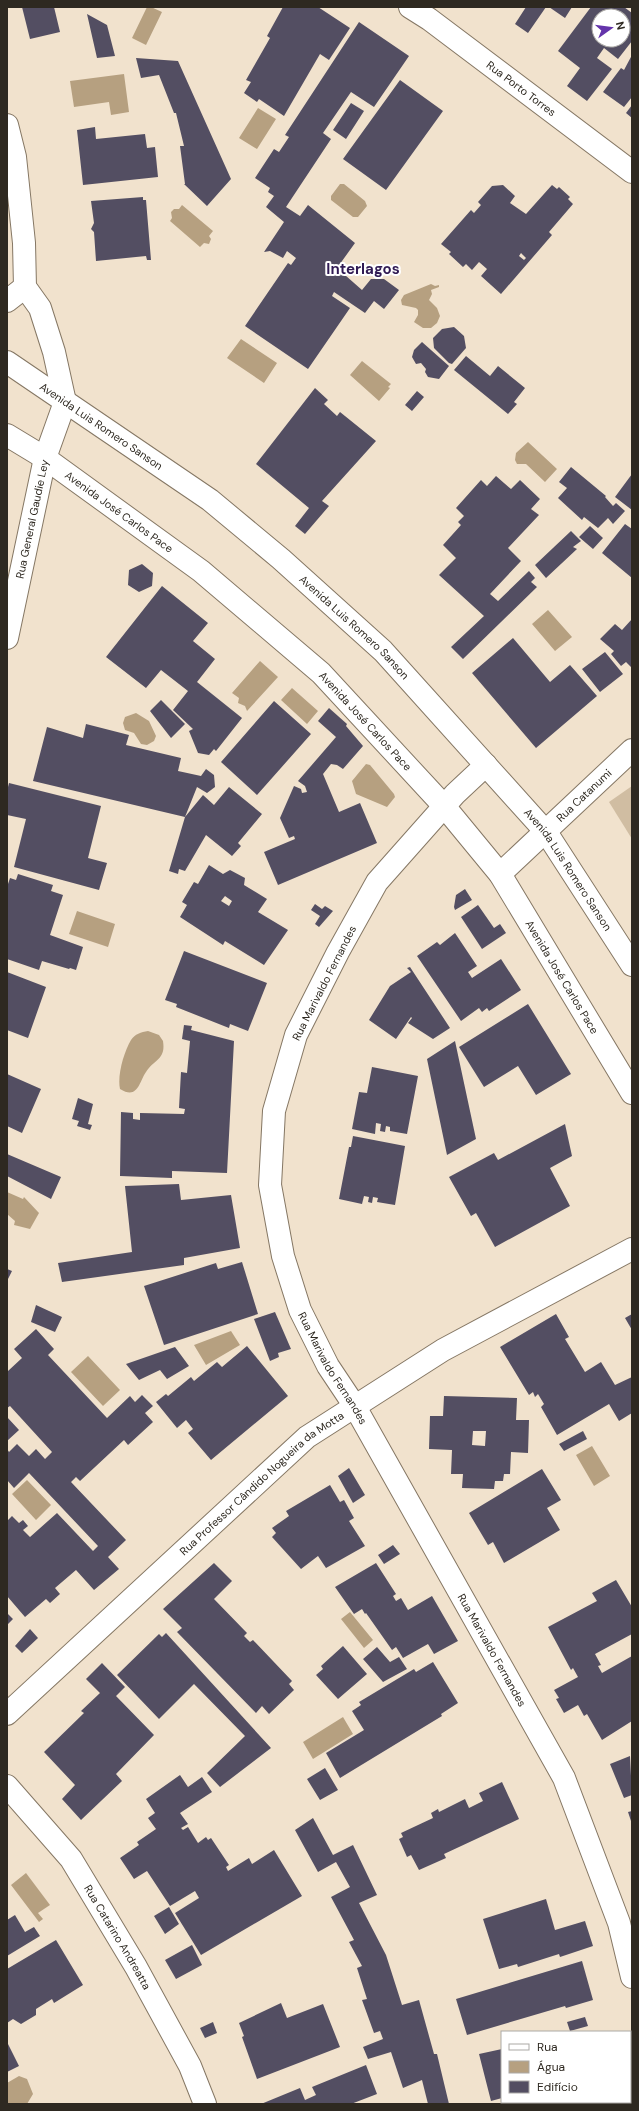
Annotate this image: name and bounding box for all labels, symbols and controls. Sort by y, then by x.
north arrow [591,8,631,48]
text: N [613,20,628,31]
street label: Rua Porto Torres [484,58,559,119]
district label: Interlagos [326,259,400,279]
street label: Avenida Luis Romero Sanson [37,379,166,473]
street label: Rua General Gaudie Ley [13,458,51,580]
street label: Avenida José Carlos Pace [62,468,176,556]
street label: Avenida Luis Romero Sanson [297,572,412,682]
street label: Avenida José Carlos Pace [316,669,415,774]
street label: Rua Catanumi [553,766,614,825]
street label: Avenida Luis Romero Sanson [521,805,615,933]
street label: Avenida José Carlos Pace [522,918,602,1036]
street label: Rua Marivaldo Fernandes [289,923,359,1043]
street label: Rua Marivaldo Fernandes [295,1310,370,1427]
street label: Rua Professor Cândido Nogueira da Motta [177,1408,346,1558]
street label: Rua Marivaldo Fernandes [455,1591,529,1709]
street label: Rua Catarino Andreatta [81,1882,154,1992]
legend [501,2031,631,2103]
text: Rua [537,2039,558,2055]
text: Água [537,2059,565,2075]
text: Edifício [537,2079,578,2095]

